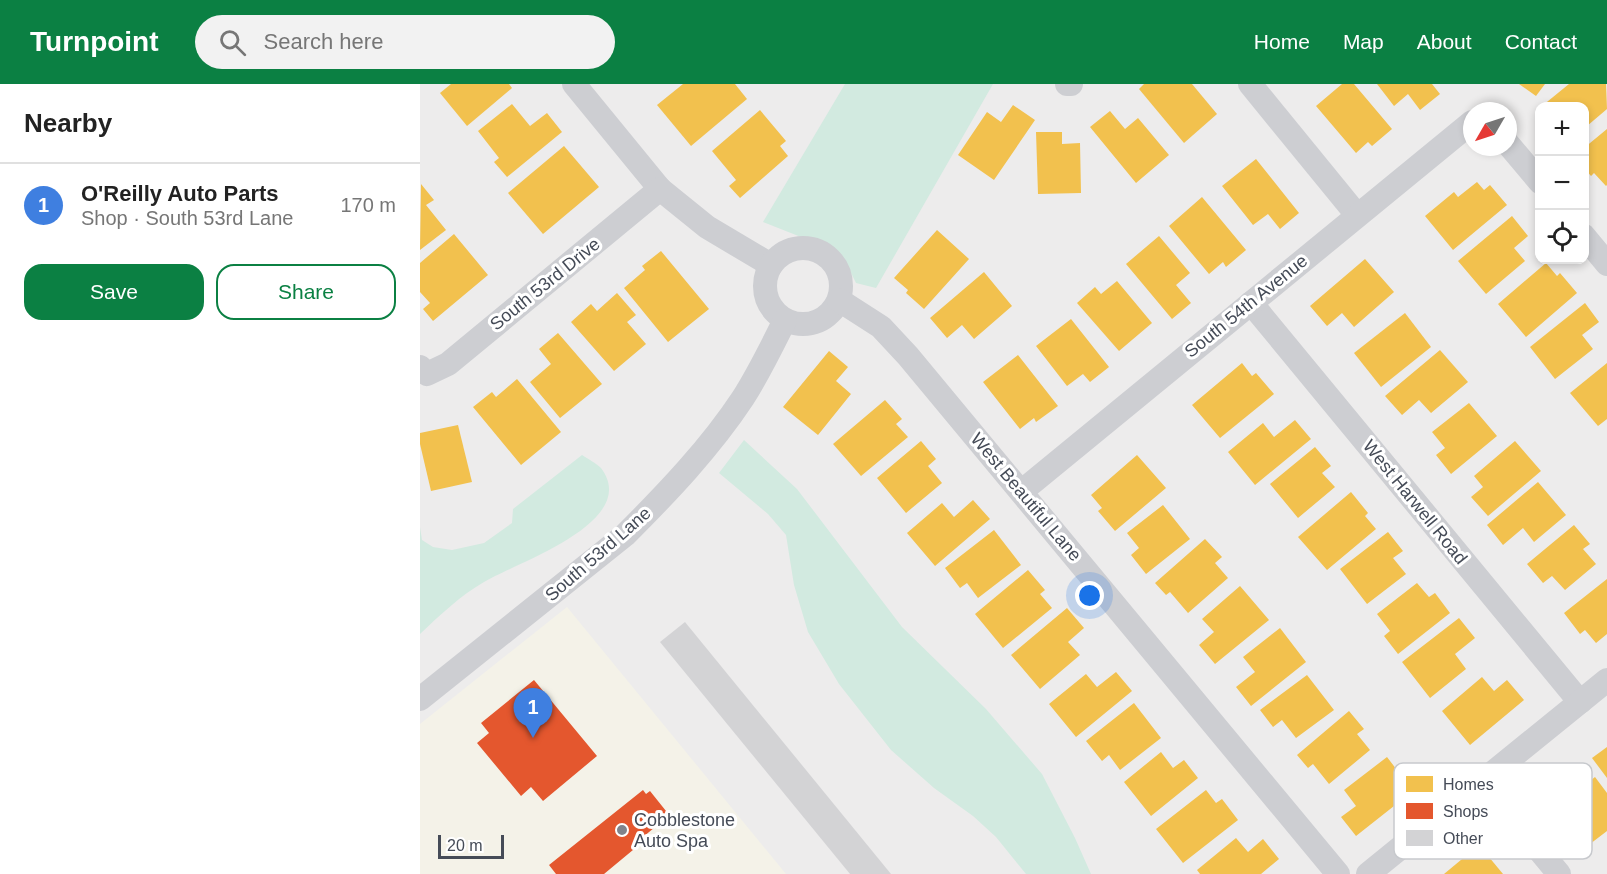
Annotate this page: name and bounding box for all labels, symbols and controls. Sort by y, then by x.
search box [195,15,615,69]
text: Turnpoint [30,26,159,57]
icon: search [216,26,249,59]
text: Search here [264,29,383,54]
text: Home [1254,30,1310,53]
text: Map [1343,30,1384,53]
text: About [1417,30,1472,53]
text: Contact [1505,30,1577,53]
north arrow [1463,102,1517,156]
map controls [1535,102,1589,264]
button: + [1535,102,1589,156]
text: Nearby [24,108,112,138]
button: − [1535,156,1589,210]
text: O'Reilly Auto Parts [81,181,279,206]
text: 1 [38,194,49,216]
text: 170 m [340,194,396,216]
text: Shop · South 53rd Lane [81,207,293,229]
button: locate [1535,210,1589,264]
street label: South 53rd Drive [486,234,604,334]
street label: South 54th Avenue [1181,250,1311,362]
button: Save [24,264,204,320]
button: Share [216,264,396,320]
street label: West Beautiful Lane [967,429,1085,565]
street label: West Harwell Road [1359,436,1471,568]
street label: South 53rd Lane [541,503,655,605]
your location [1075,581,1104,610]
pin: 1 [514,688,552,738]
legend [1394,763,1592,859]
text: Homes [1443,776,1494,793]
text: Shops [1443,803,1488,820]
place label: Cobblestone Auto Spa [634,810,735,851]
marker: Cobblestone Auto Spa [615,823,629,837]
text: Other [1443,830,1484,847]
scale bar [438,832,504,860]
text: 20 m [447,837,483,854]

